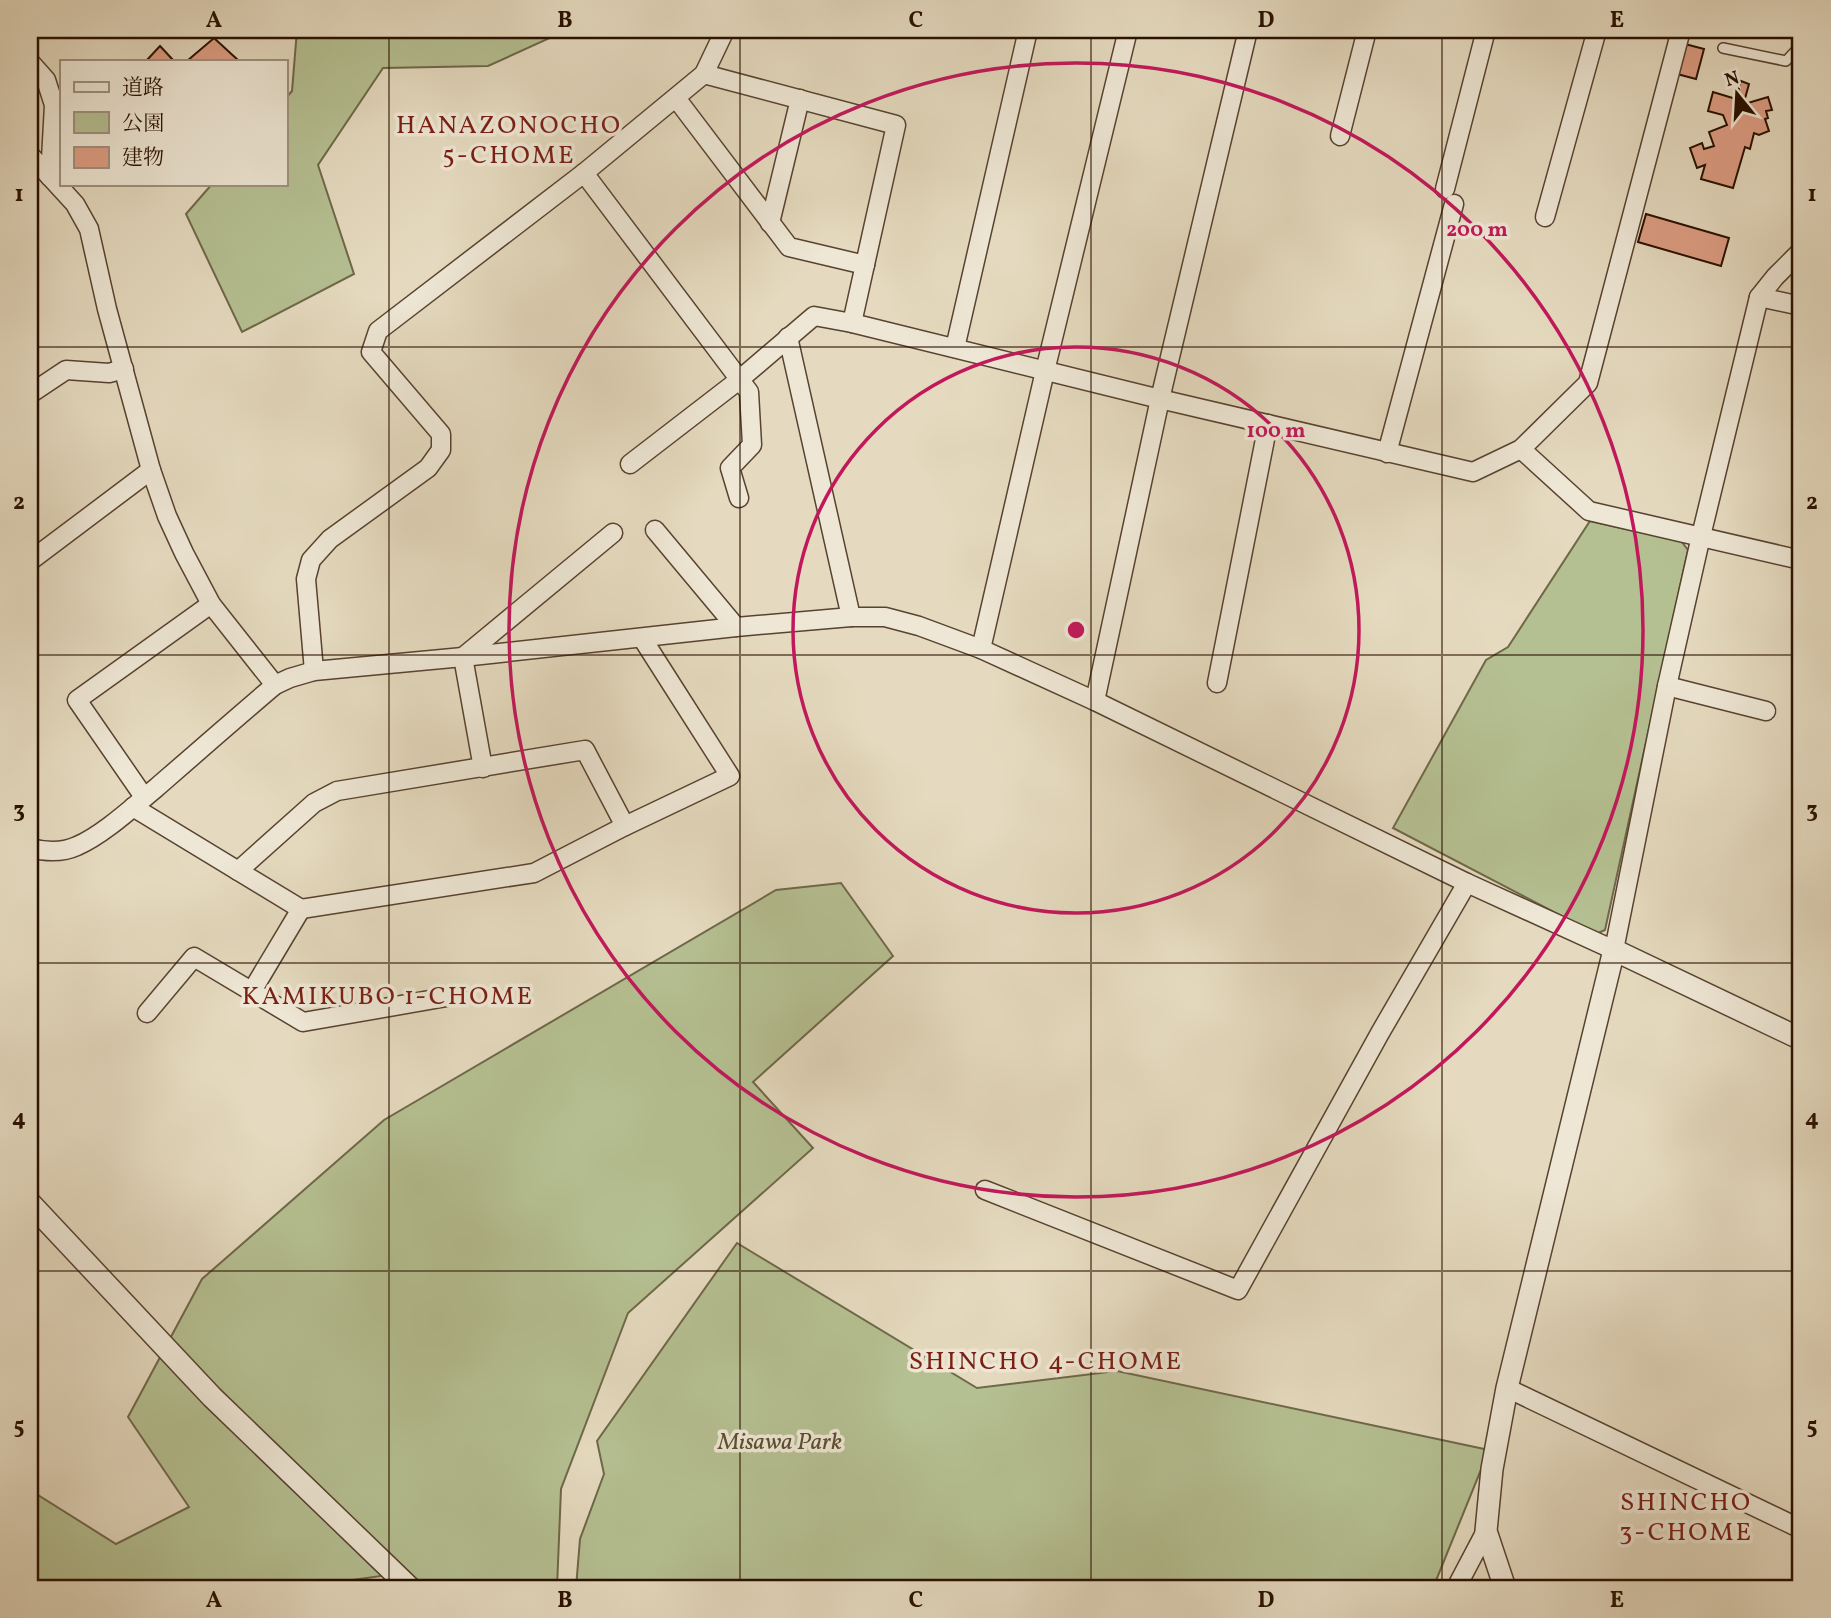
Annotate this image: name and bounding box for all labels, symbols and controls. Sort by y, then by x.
text: A [206,5,222,37]
text: B [557,5,573,37]
text: C [909,5,923,37]
text: D [1258,5,1275,37]
text: E [1610,5,1624,37]
legend [60,60,287,186]
north arrow [1702,60,1772,130]
text: N [1722,65,1743,94]
text: 道路 [122,74,164,103]
district label: HANAZONOCHO 5-CHOME [396,108,622,174]
text: 公園 [122,110,164,139]
text: 建物 [122,144,164,173]
text: 1 [14,179,24,211]
text: 1 [1807,179,1817,211]
text: 200 m [1446,216,1508,245]
text: 100 m [1246,417,1306,446]
text: 2 [13,487,25,519]
text: 2 [1806,487,1818,519]
centre of rings [1064,618,1088,642]
text: 3 [13,795,25,827]
text: 3 [1806,795,1818,827]
district label: KAMIKUBO 1-CHOME [242,979,534,1015]
text: 4 [12,1103,26,1135]
text: 4 [1805,1103,1819,1135]
district label: SHINCHO 4-CHOME [909,1344,1183,1380]
text: 5 [13,1411,25,1443]
text: 5 [1806,1411,1818,1443]
park label: Misawa Park [717,1426,842,1460]
district label: SHINCHO 3-CHOME [1619,1485,1753,1551]
text: A [206,1585,222,1617]
text: B [557,1585,573,1617]
text: C [909,1585,923,1617]
text: D [1258,1585,1275,1617]
text: E [1610,1585,1624,1617]

